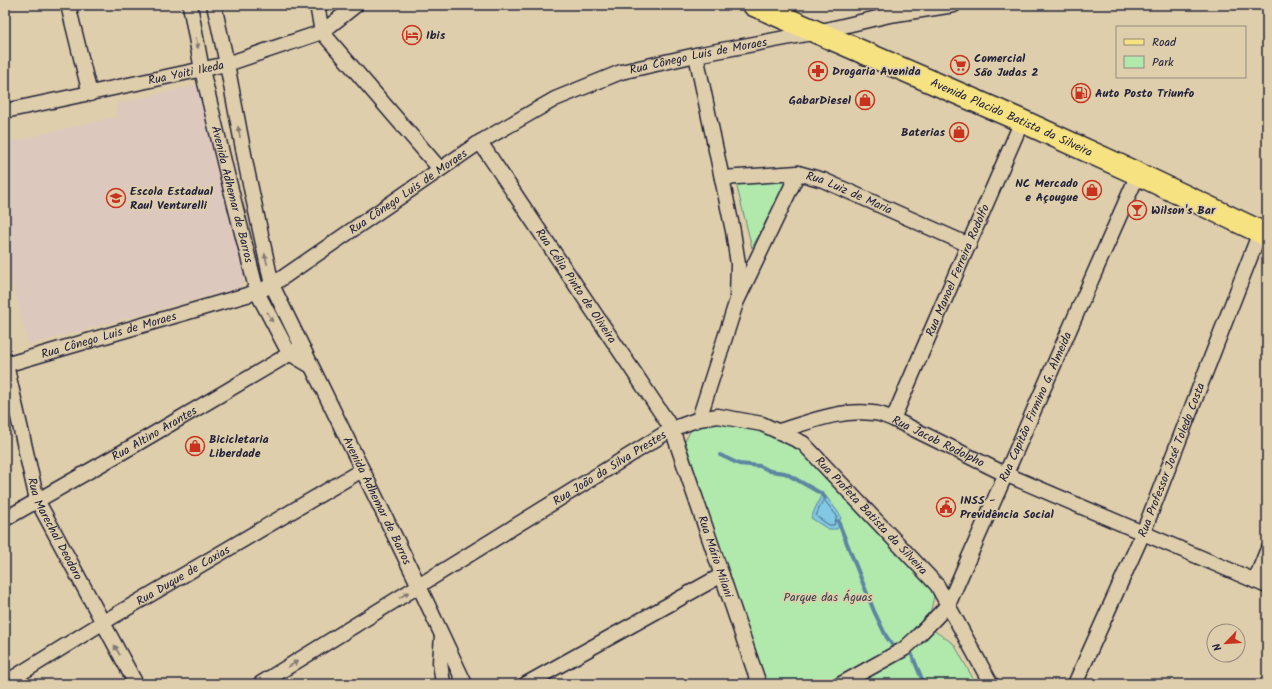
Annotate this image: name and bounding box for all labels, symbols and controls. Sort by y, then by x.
hotel icon: Ibis [401,24,423,46]
place label: Ibis [426,26,446,45]
legend [1116,26,1246,78]
street label: Rua Cônego Luis de Moraes [628,33,769,80]
text: Road [1152,33,1177,52]
one-way arrow [194,37,200,49]
place label: Comercial São Judas 2 [974,49,1038,82]
text: Park [1152,53,1174,72]
supermarket icon: Comercial São Judas 2 [949,54,971,76]
street label: Rua Yoiti Ikeda [146,56,226,90]
pharmacy icon: Drogaria Avenida [807,60,829,82]
place label: Drogaria Avenida [832,62,921,81]
street label: Avenida Placido Batista da Silveira [927,73,1096,162]
fuel station icon: Auto Posto Triunfo [1070,82,1092,104]
place label: Auto Posto Triunfo [1095,84,1195,103]
shop icon: GabarDiesel [854,89,876,111]
place label: GabarDiesel [789,91,852,110]
shop icon: Baterias [948,121,970,143]
place label: Baterias [901,123,945,142]
street label: Avenida Adhemar de Barros [206,124,258,265]
one-way arrow [236,126,242,138]
street label: Rua Cônego Luis de Moraes [345,144,471,239]
street label: Rua Luiz de Maria [804,167,896,220]
place label: NC Mercado e Açougue [1015,174,1079,207]
shop icon: NC Mercado e Açougue [1081,179,1103,201]
place label: Escola Estadual Raul Venturelli [130,182,214,215]
school or university icon: Escola Estadual Raul Venturelli [105,187,127,209]
bar icon: Wilson's Bar [1126,199,1148,221]
street label: Rua Manoel Ferreira Rodolfo [921,201,995,340]
place label: Wilson's Bar [1151,201,1216,220]
street label: Rua Célia Pinto de Oliveira [530,225,621,348]
one-way arrow [263,253,269,265]
street label: Rua Cônego Luis de Moraes [39,307,179,364]
one-way arrow [267,311,274,323]
street label: Rua Capitão Firmino G. Almeida [994,329,1077,485]
street label: Rua Professor José Toledo Costa [1133,380,1211,541]
street label: Rua Altino Arantes [108,401,201,466]
street label: Rua Jacob Rodolpho [889,411,988,472]
street label: Rua João da Silva Prestes [549,426,670,511]
place label: Bicicletaria Liberdade [209,430,269,463]
street label: Avenida Adhemar de Barros [337,434,416,568]
shop icon: Bicicletaria Liberdade [184,435,206,457]
street label: Rua Profeta Batista da Silveira [810,452,932,580]
street label: Rua Marechal Deodoro [22,476,87,584]
place label: INSS - Previdência Social [960,491,1054,524]
public building icon: INSS - Previdência Social [935,496,957,518]
street label: Rua Mário Milani [692,513,738,601]
street label: Rua Duque de Caxias [133,541,234,611]
park label: Parque das Águas [784,588,872,607]
one-way arrow [399,591,409,599]
north arrow [1206,623,1246,663]
text: N [1208,640,1227,654]
one-way arrow [114,644,121,656]
one-way arrow [287,660,299,667]

